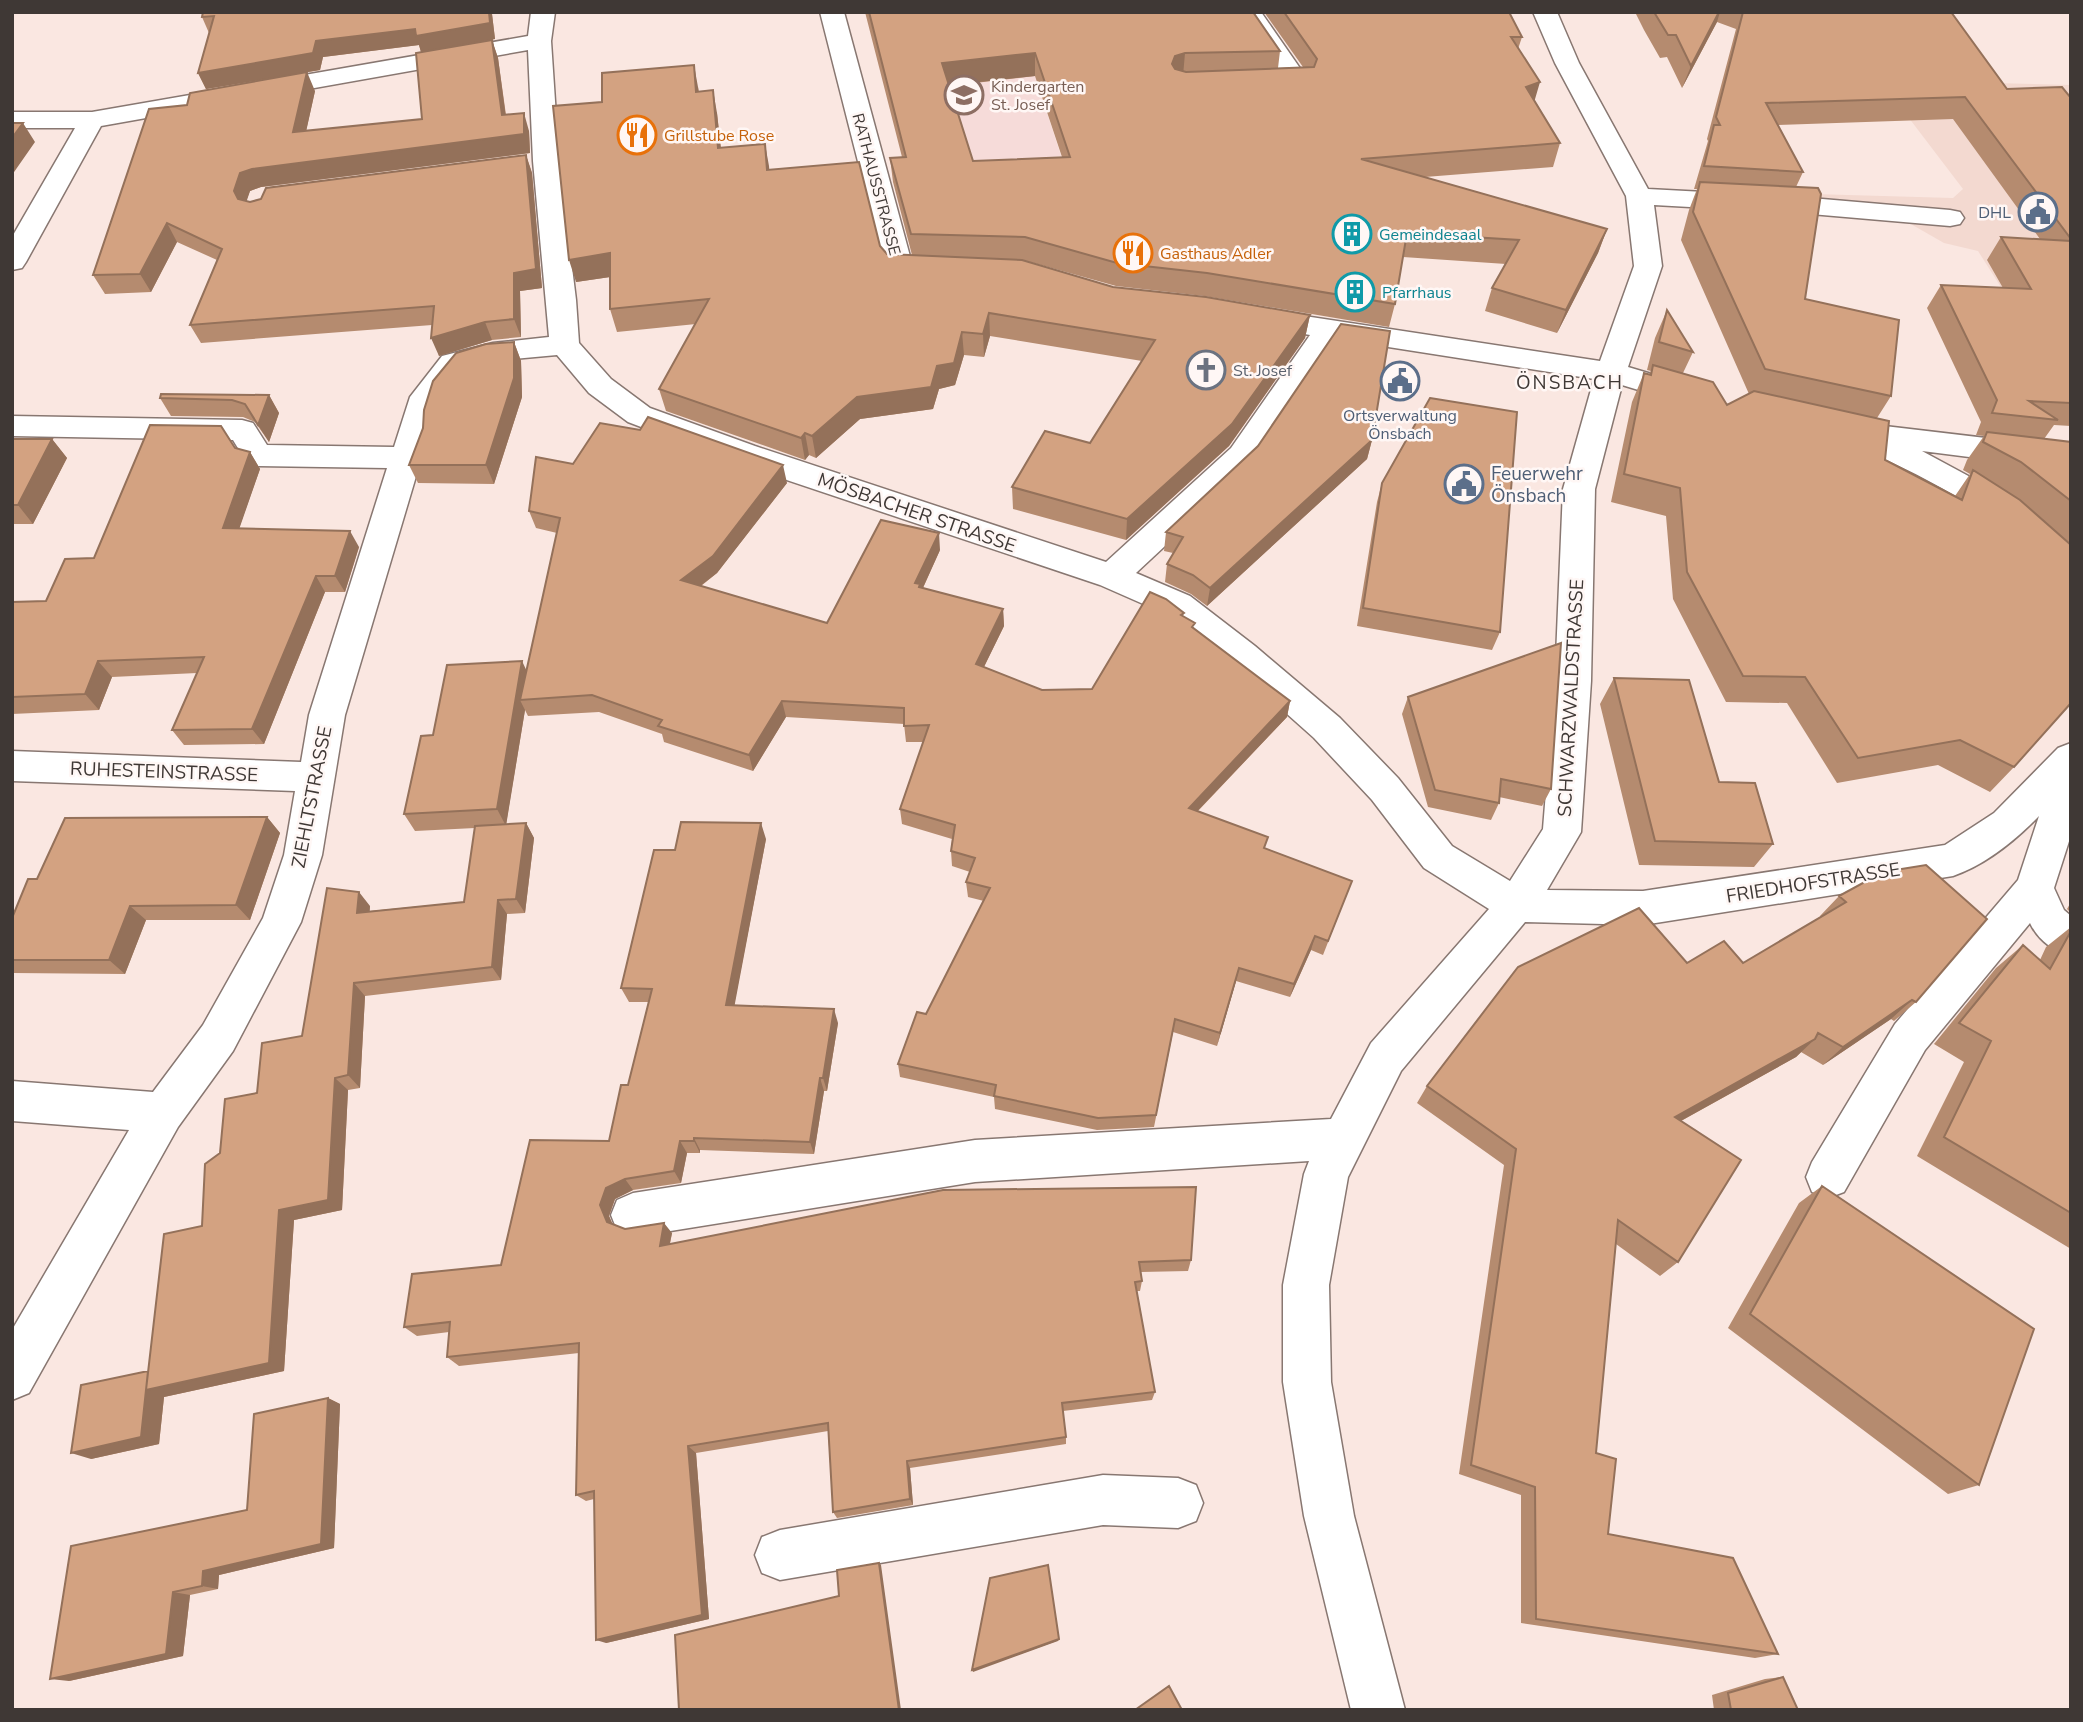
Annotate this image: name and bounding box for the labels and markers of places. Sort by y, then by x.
school or university icon: Kindergarten St. Josef [943,74,985,116]
place label: Kindergarten St. Josef [991,76,1084,116]
restaurant icon: Grillstube Rose [616,114,658,156]
place label: Grillstube Rose [664,125,774,147]
public building icon: DHL [2017,191,2059,233]
place label: DHL [1978,202,2011,224]
building icon: Gemeindesaal [1331,213,1373,255]
place label: Gemeindesaal [1379,224,1482,246]
restaurant icon: Gasthaus Adler [1112,232,1154,274]
place label: Gasthaus Adler [1160,243,1272,265]
building icon: Pfarrhaus [1334,271,1376,313]
place label: Pfarrhaus [1382,282,1452,304]
church icon: St. Josef [1185,349,1227,391]
place label: St. Josef [1233,360,1293,382]
public building icon: Ortsverwaltung Önsbach [1379,360,1421,402]
place label: Ortsverwaltung Önsbach [1343,405,1457,445]
place label: Feuerwehr Önsbach [1491,461,1583,509]
public building icon: Feuerwehr Önsbach [1443,463,1485,505]

